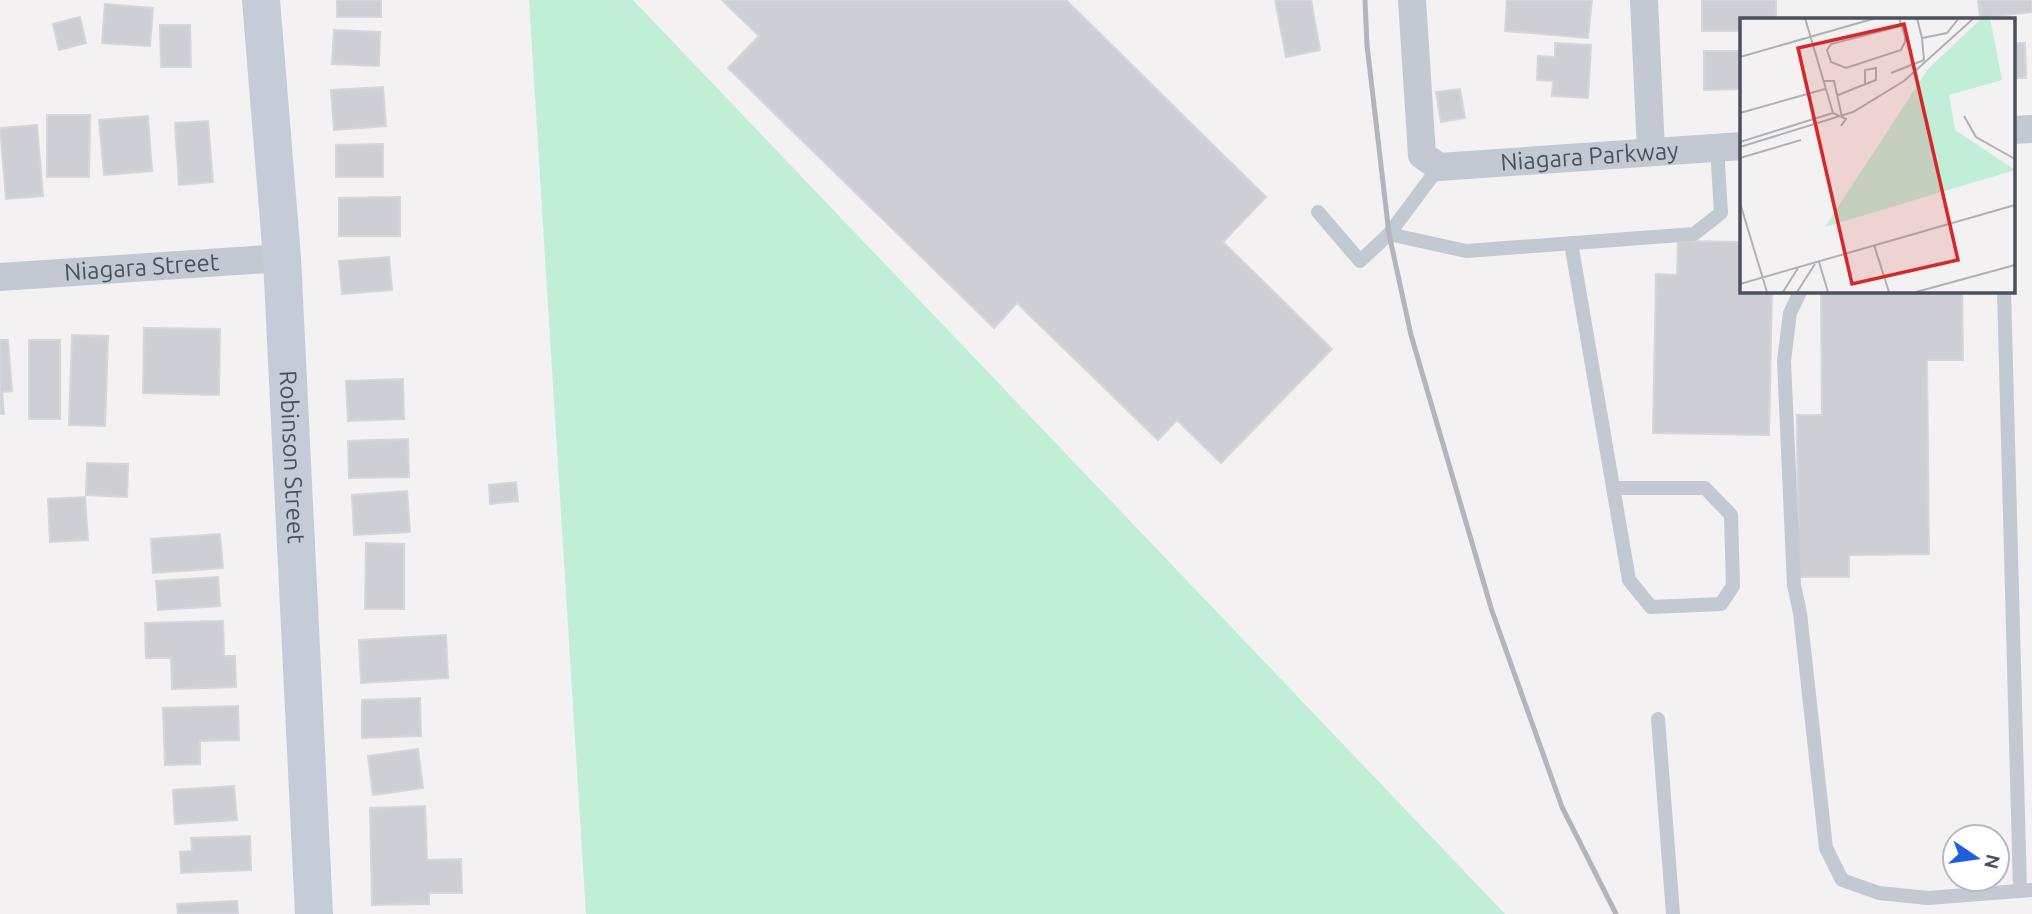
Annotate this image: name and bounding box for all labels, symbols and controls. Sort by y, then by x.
inset map [1740,18,2014,292]
street label: Niagara Parkway [1499,136,1680,176]
street label: Niagara Street [63,248,221,286]
street label: Robinson Street [274,370,310,545]
north arrow [1941,823,2011,893]
text: N [1980,852,2005,871]

